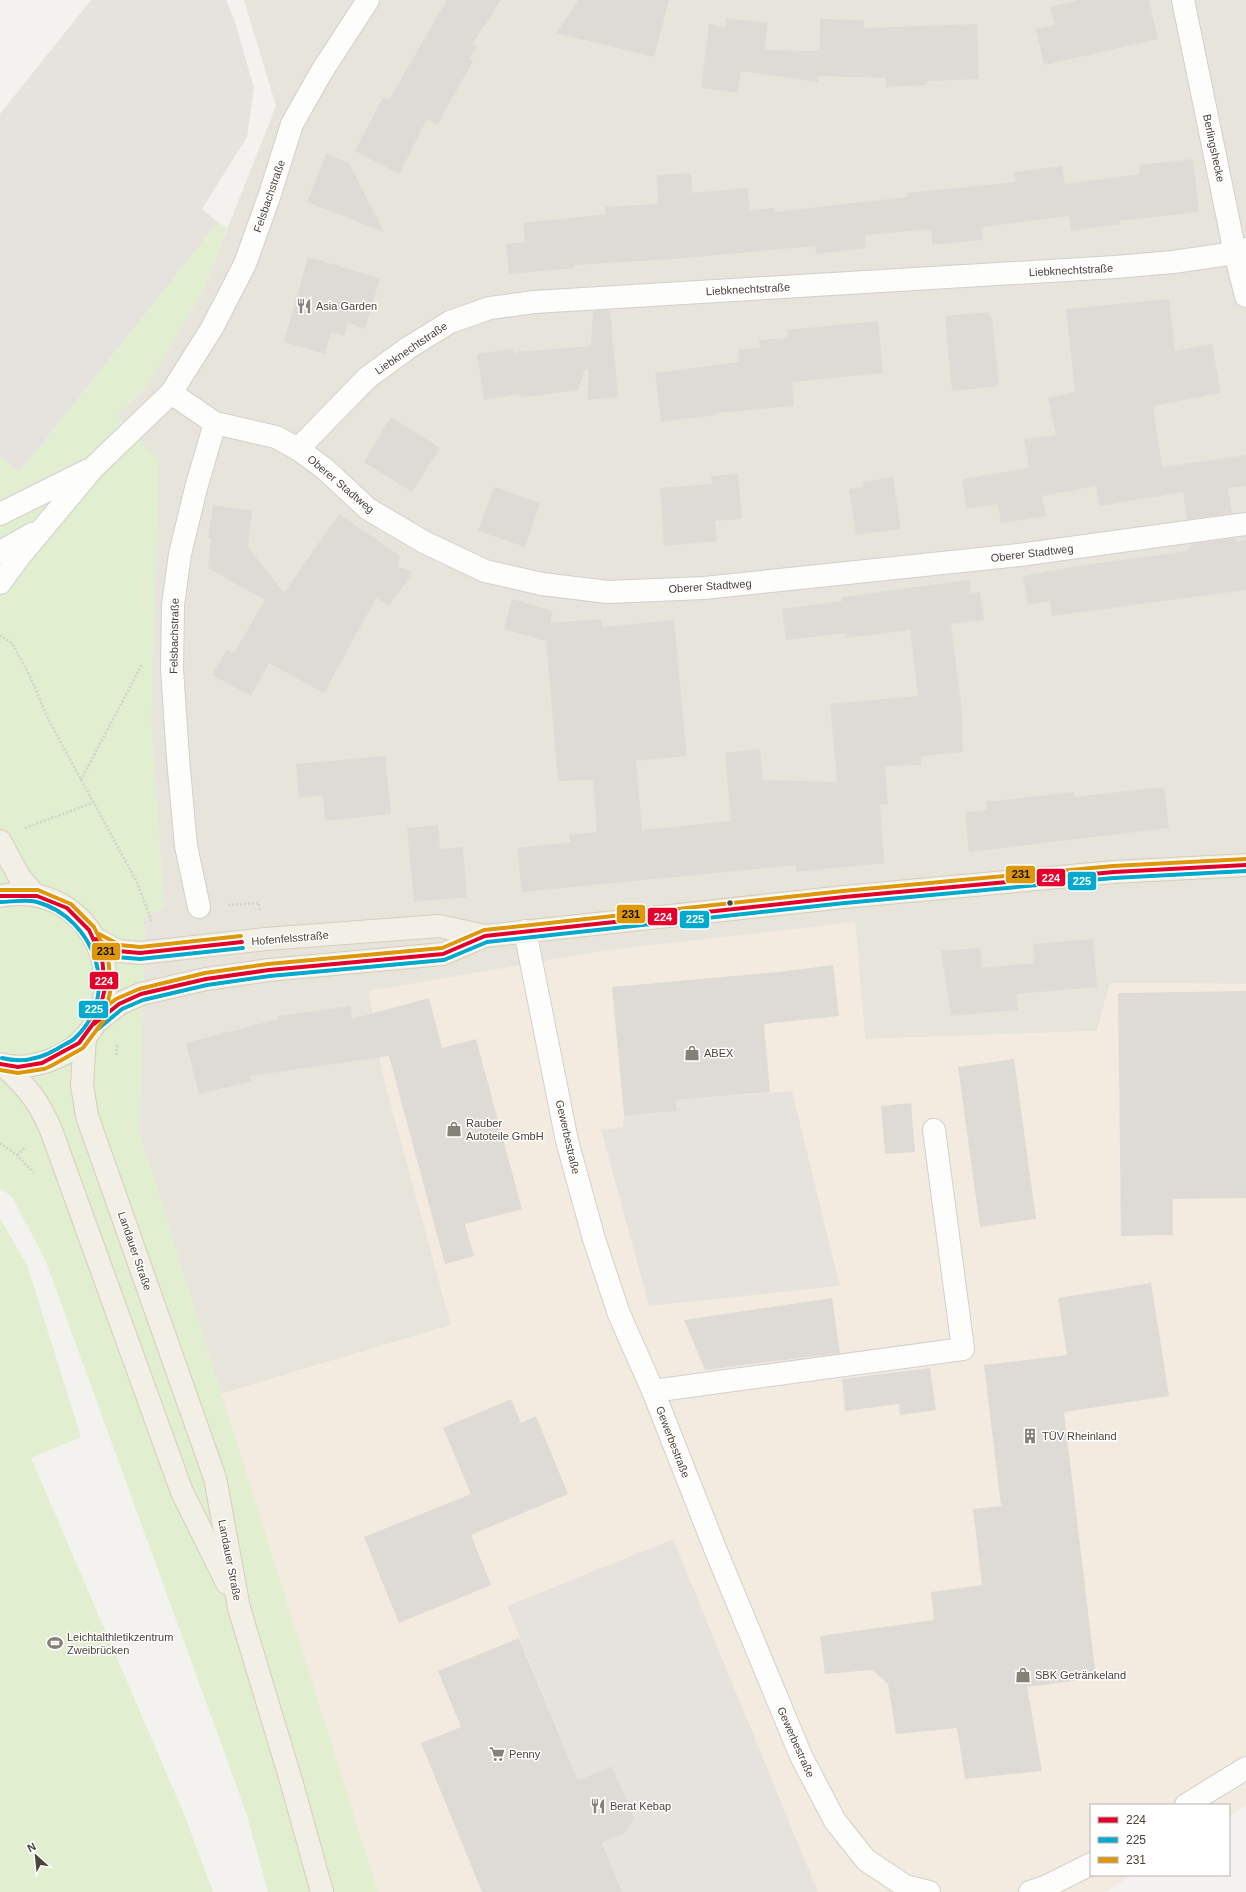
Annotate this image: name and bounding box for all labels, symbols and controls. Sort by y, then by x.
street label: Berlingshecke [1201,113,1227,183]
street label: Felsbachstraße [251,158,287,234]
street label: Liebknechtstraße [1029,262,1113,278]
street label: Liebknechtstraße [706,281,790,297]
restaurant icon: Asia Garden [295,297,313,315]
place label: Asia Garden [316,300,377,312]
street label: Liebknechtstraße [373,319,449,377]
street label: Oberer Stadtweg [305,453,377,515]
street label: Oberer Stadtweg [990,542,1074,564]
street label: Oberer Stadtweg [668,577,752,595]
street label: Felsbachstraße [167,598,181,674]
line badge: 231 [1005,865,1036,884]
text: 231 [1012,868,1030,880]
line badge: 224 [1036,868,1066,887]
line badge: 225 [1067,871,1097,891]
text: 224 [1042,872,1061,884]
text: 225 [1073,875,1091,887]
unlabelled marker [725,898,735,908]
line badge: 231 [616,904,646,924]
line badge: 224 [647,907,678,926]
text: 231 [622,908,640,920]
line badge: 225 [679,910,710,929]
text: 224 [654,911,673,923]
text: 225 [686,913,704,925]
street label: Hofenfelsstraße [251,929,329,947]
line badge: 231 [91,942,121,961]
text: 231 [97,945,115,957]
line badge: 224 [89,971,119,990]
text: 224 [95,975,114,987]
line badge: 225 [78,1000,109,1019]
text: 225 [85,1003,103,1015]
shop icon: ABEX [683,1044,701,1062]
place label: ABEX [704,1047,734,1059]
street label: Gewerbestraße [554,1099,582,1175]
place label: Rauber Autoteile GmbH [466,1117,544,1142]
shop icon: Rauber Autoteile GmbH [445,1120,463,1138]
street label: Landauer Straße [116,1210,154,1292]
street label: Gewerbestraße [654,1404,692,1480]
building icon: TÜV Rheinland [1021,1427,1039,1445]
place label: TÜV Rheinland [1042,1430,1117,1442]
street label: Landauer Straße [216,1518,244,1602]
place label: Leichtalthletikzentrum Zweibrücken [67,1631,173,1656]
sports icon: Leichtalthletikzentrum Zweibrücken [46,1634,64,1652]
shop icon: SBK Getränkeland [1014,1666,1032,1684]
place label: SBK Getränkeland [1035,1669,1126,1681]
street label: Gewerbestraße [775,1705,817,1779]
supermarket icon: Penny [488,1745,506,1763]
place label: Penny [509,1748,541,1760]
restaurant icon: Berat Kebap [589,1797,607,1815]
place label: Berat Kebap [610,1800,671,1812]
legend [1090,1804,1230,1876]
text: 224 [1126,1813,1146,1827]
text: 225 [1126,1833,1146,1847]
north arrow [16,1836,56,1876]
text: N [25,1840,38,1854]
text: 231 [1126,1853,1146,1867]

